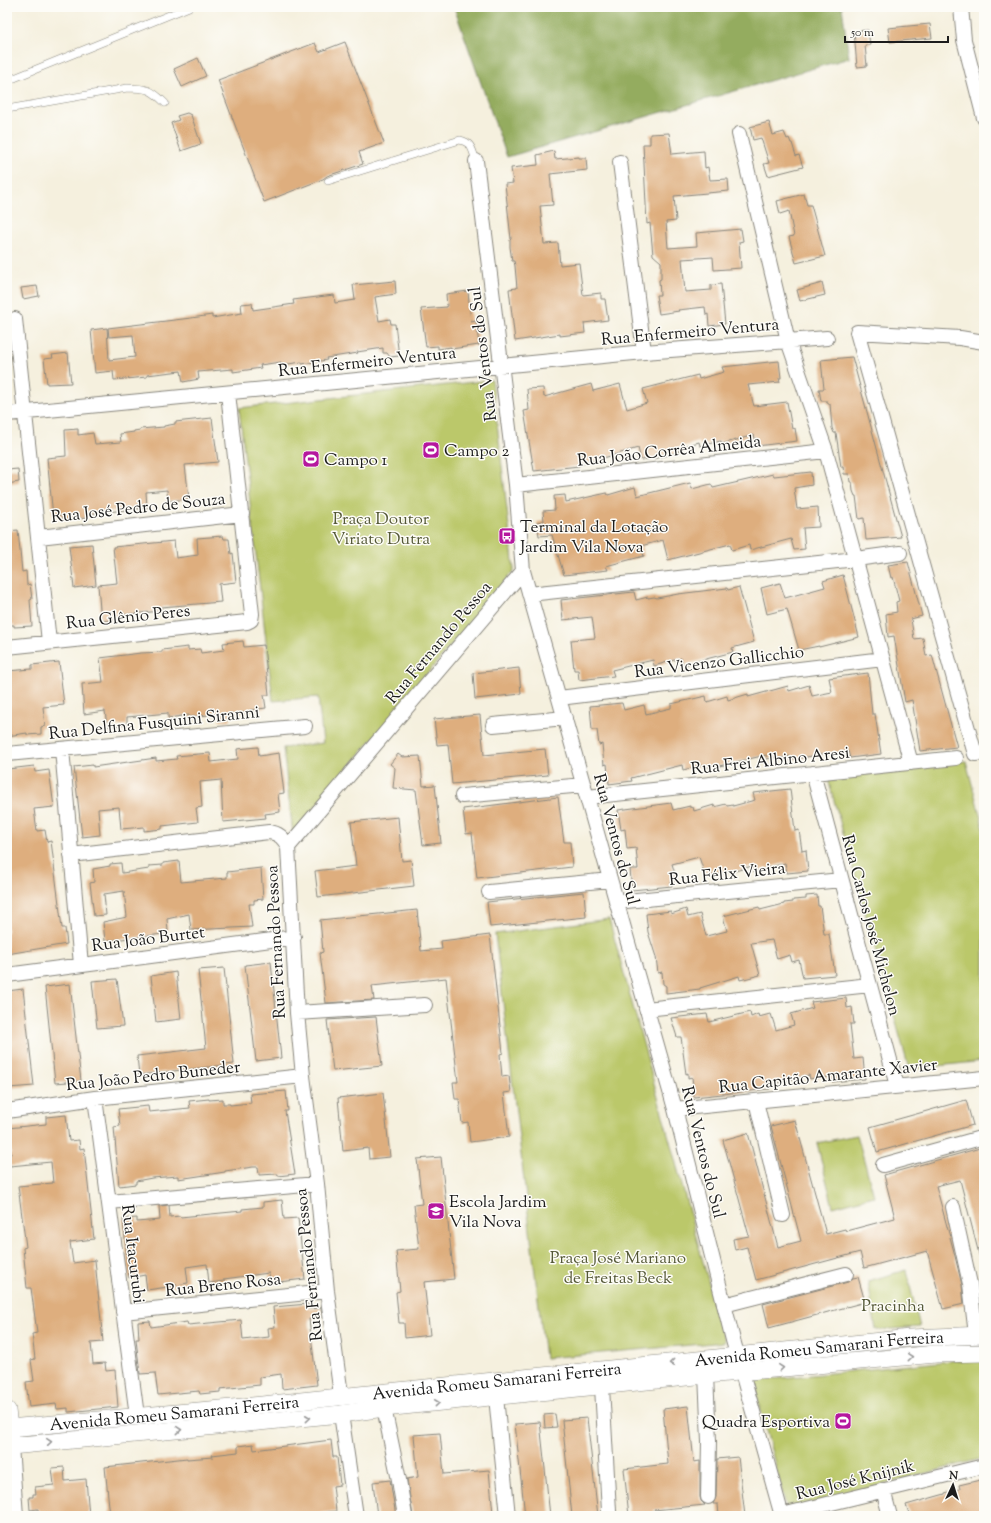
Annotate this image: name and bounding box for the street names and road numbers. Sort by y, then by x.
street label: Rua Ventos do Sul [464,285,504,422]
street label: Rua Enfermeiro Ventura [600,313,780,353]
street label: Rua Enfermeiro Ventura [277,342,457,384]
street label: Rua João Corrêa Almeida [576,430,763,474]
street label: Rua José Pedro de Souza [50,488,227,530]
street label: Rua Fernando Pessoa [381,577,498,710]
street label: Rua Glênio Peres [65,599,192,636]
street label: Rua Vicenzo Gallicchio [633,641,805,685]
street label: Rua Delfina Fusquini Siranni [48,701,261,747]
street label: Rua Frei Albino Aresi [690,742,851,782]
street label: Rua Ventos do Sul [586,771,644,908]
street label: Rua Carlos José Michelon [834,832,906,1019]
street label: Rua Félix Vieira [668,857,787,893]
street label: Rua Fernando Pessoa [261,864,293,1019]
street label: Rua João Burtet [90,921,206,959]
street label: Rua Capitão Amarante Xavier [718,1054,939,1100]
street label: Rua João Pedro Buneder [65,1056,242,1098]
street label: Rua Ventos do Sul [674,1084,730,1221]
street label: Rua Fernando Pessoa [290,1187,330,1343]
street label: Rua Itacurubi [114,1203,150,1305]
street label: Rua Breno Rosa [164,1268,282,1304]
street label: Avenida Romeu Samarani Ferreira [693,1327,944,1374]
street label: Avenida Romeu Samarani Ferreira [371,1358,623,1407]
street label: Avenida Romeu Samarani Ferreira [49,1391,301,1438]
street label: Rua José Knijnik [794,1455,917,1507]

